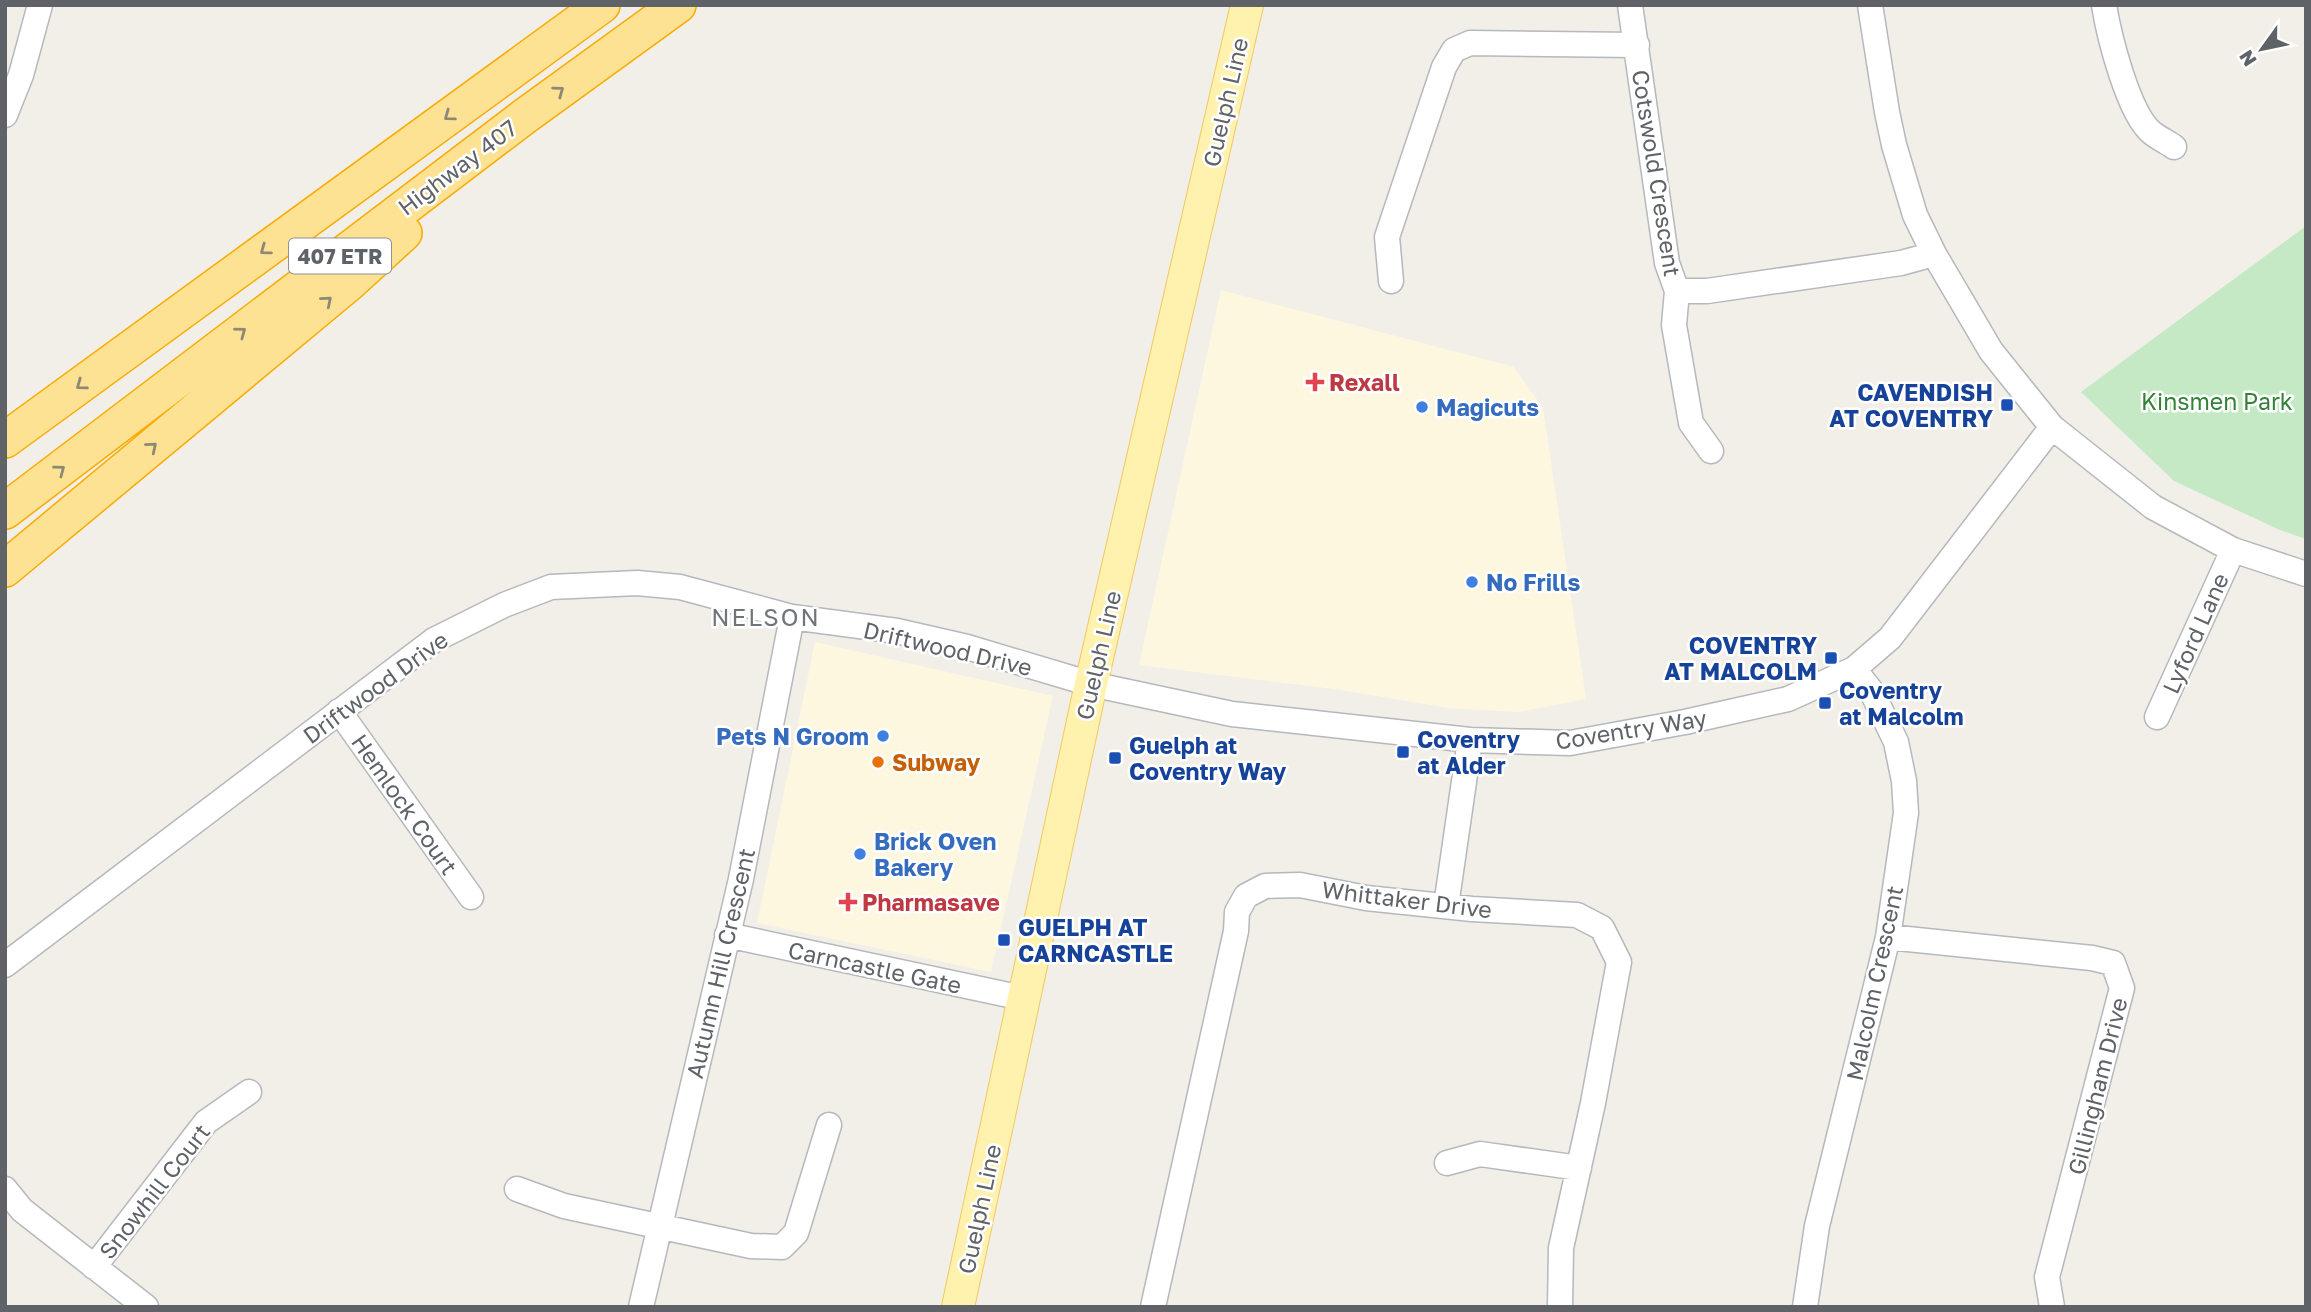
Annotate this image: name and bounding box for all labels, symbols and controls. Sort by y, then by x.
north arrow [2227,14,2297,84]
street label: Guelph Line [1197,35,1253,169]
text: N [2234,46,2261,71]
street label: Cotswold Crescent [1627,68,1687,278]
one-way arrow [551,87,564,100]
one-way arrow [444,108,457,121]
street label: Highway 407 [392,113,522,221]
road number: 407 ETR [289,238,391,274]
one-way arrow [260,242,273,255]
one-way arrow [320,297,332,310]
one-way arrow [233,328,245,341]
place label: Rexall [1329,368,1400,396]
marker: Rexall [1307,374,1323,390]
one-way arrow [76,376,89,389]
place label: CAVENDISH AT COVENTRY [1829,378,1993,432]
park label: Kinsmen Park [2141,387,2293,415]
place label: Magicuts [1436,393,1539,421]
marker: CAVENDISH AT COVENTRY [1999,397,2015,413]
marker: Magicuts [1414,399,1430,415]
one-way arrow [144,443,157,455]
one-way arrow [52,466,64,478]
place label: No Frills [1486,568,1580,596]
street label: Lyford Lane [2156,568,2234,698]
marker: No Frills [1464,574,1480,590]
street label: Guelph Line [1070,588,1126,722]
district label: NELSON [711,602,821,631]
street label: Driftwood Drive [861,615,1035,681]
street label: Driftwood Drive [297,625,453,749]
place label: COVENTRY AT MALCOLM [1664,631,1817,685]
marker: COVENTRY AT MALCOLM [1823,650,1839,666]
place label: Coventry at Malcolm [1839,676,1964,730]
marker: Coventry at Malcolm [1817,695,1833,711]
street label: Coventry Way [1553,703,1709,755]
place label: Pets N Groom [716,722,869,750]
place label: Coventry at Alder [1417,725,1520,779]
street label: Hemlock Court [346,728,464,880]
marker: Pets N Groom [875,728,891,744]
place label: Guelph at Coventry Way [1129,731,1287,785]
marker: Coventry at Alder [1395,744,1411,760]
place label: Subway [892,748,981,776]
marker: Guelph at Coventry Way [1107,750,1123,766]
marker: Subway [870,754,886,770]
place label: Brick Oven Bakery [874,827,996,881]
street label: Autumn Hill Crescent [680,845,760,1081]
marker: Brick Oven Bakery [852,846,868,862]
street label: Whittaker Drive [1320,875,1494,923]
street label: Malcolm Crescent [1840,883,1908,1083]
place label: Pharmasave [862,888,1000,916]
marker: Pharmasave [840,894,856,910]
place label: GUELPH AT CARNCASTLE [1018,913,1173,967]
marker: GUELPH AT CARNCASTLE [996,932,1012,948]
street label: Carncastle Gate [786,935,964,999]
street label: Gillingham Drive [2061,994,2133,1178]
street label: Snowhill Court [93,1118,215,1264]
street label: Guelph Line [952,1142,1006,1276]

